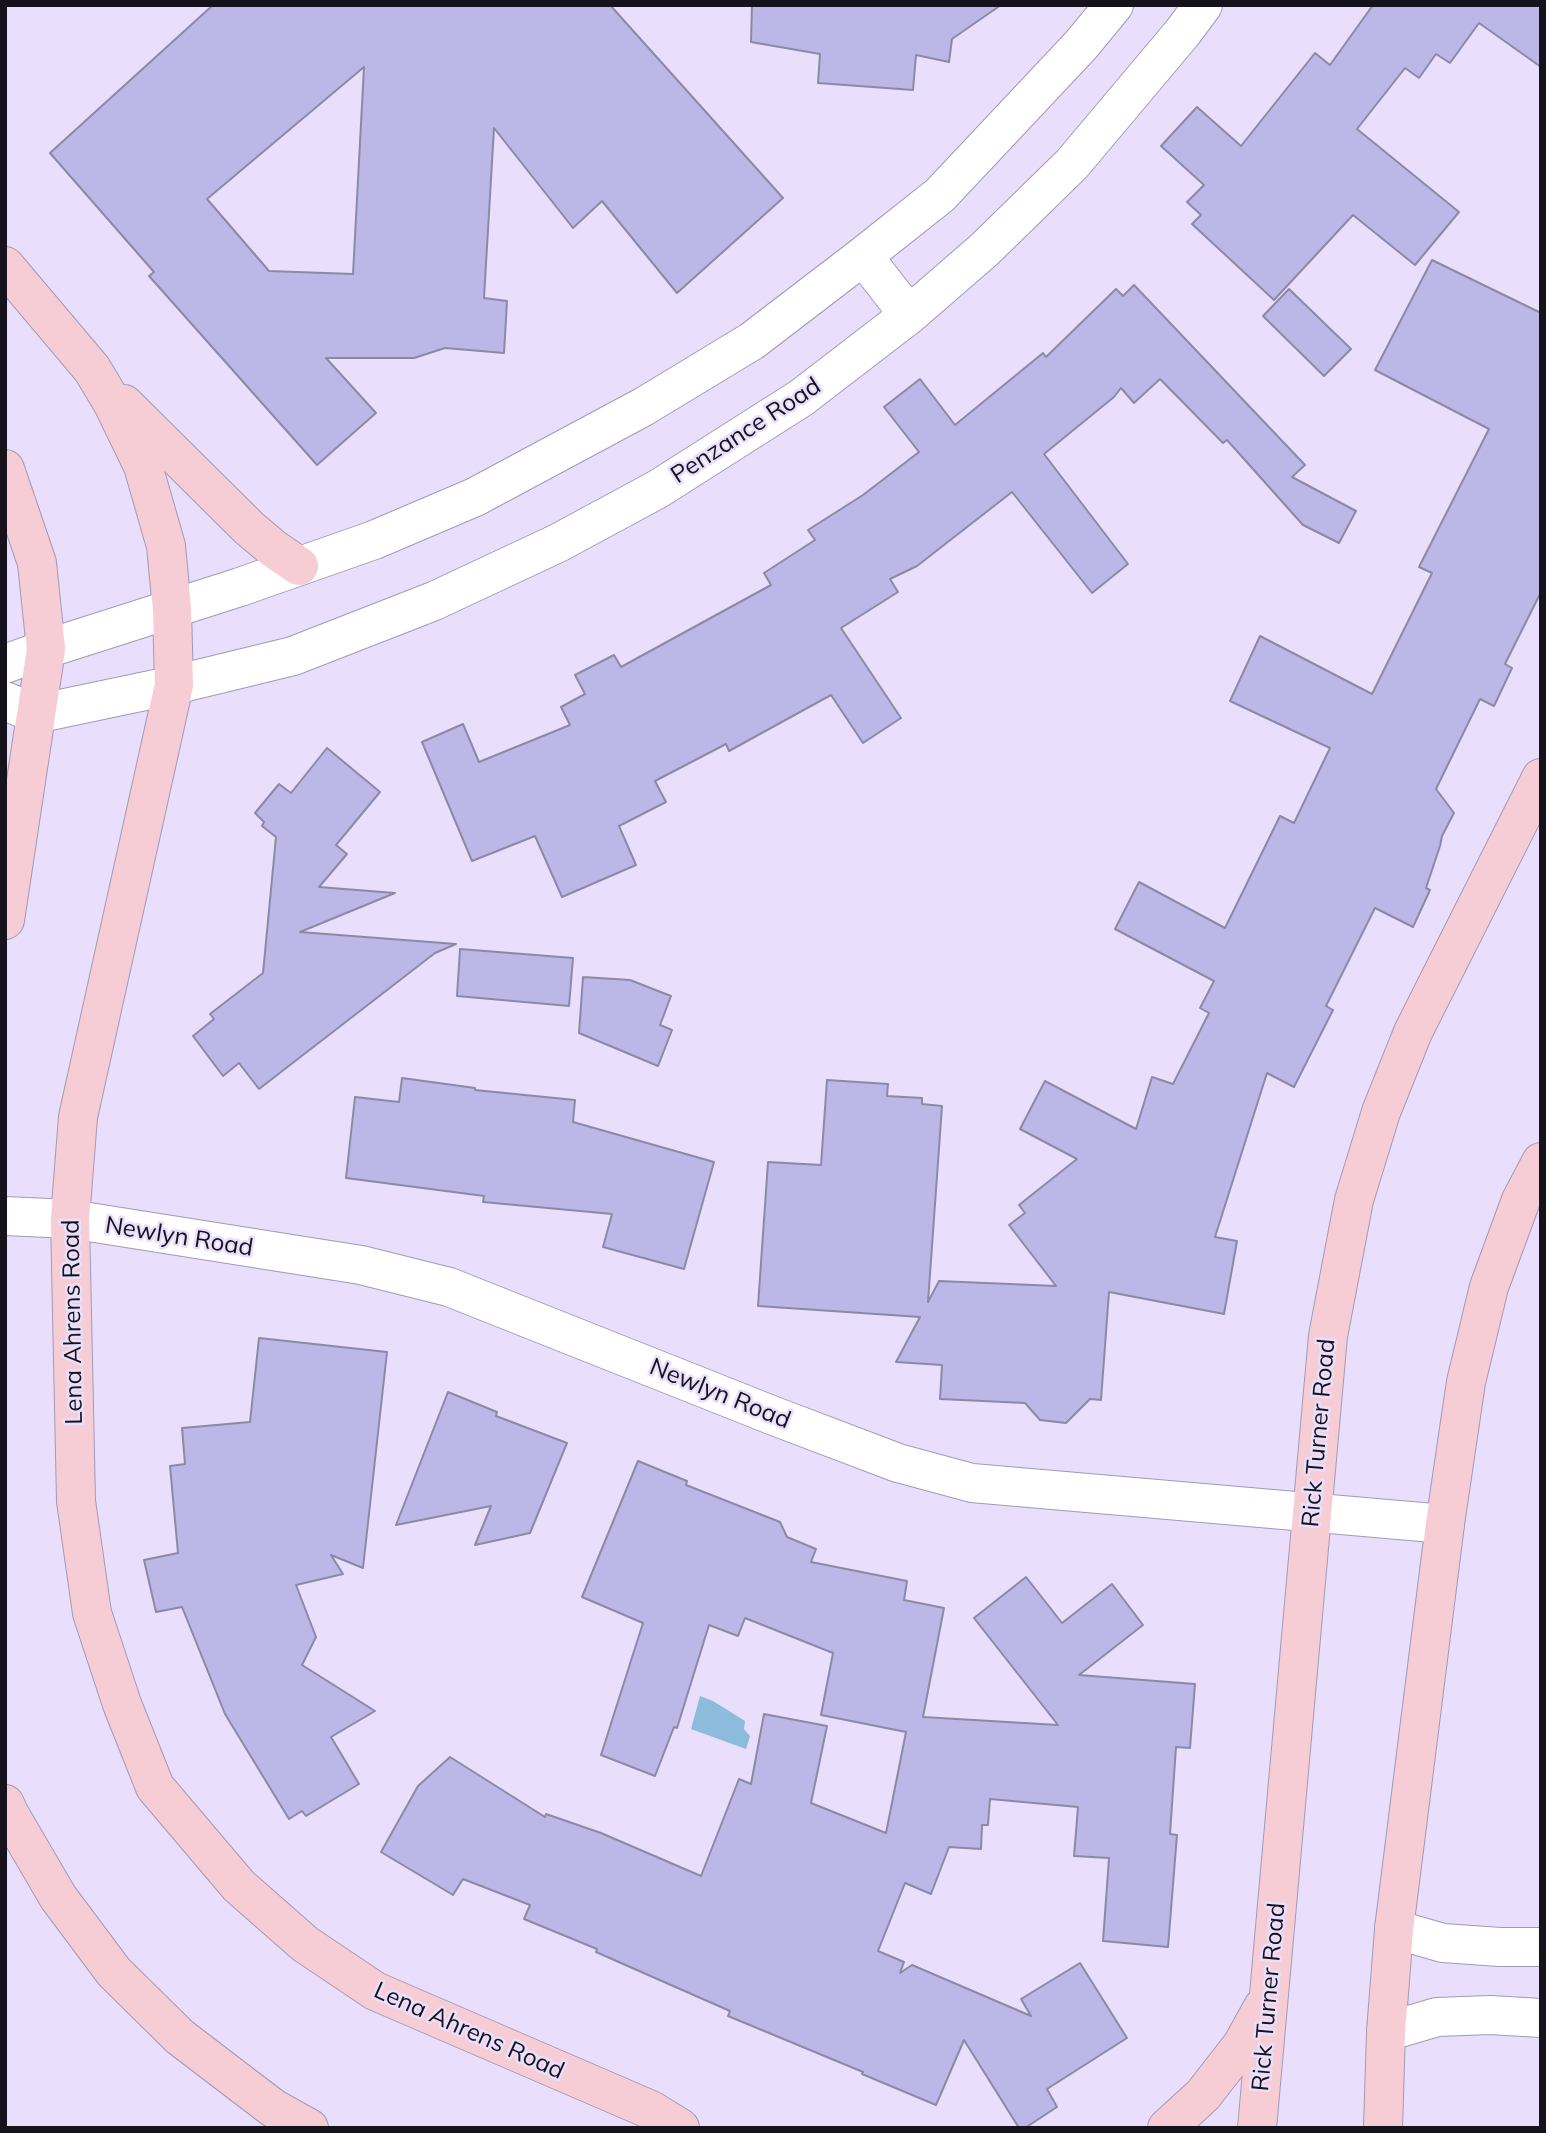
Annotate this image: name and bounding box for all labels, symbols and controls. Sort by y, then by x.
street label: Penzance Road [666,372,826,490]
street label: Newlyn Road [103,1211,255,1263]
street label: Lena Ahrens Road [57,1219,89,1425]
street label: Rick Turner Road [1296,1338,1342,1528]
street label: Newlyn Road [645,1353,795,1435]
street label: Rick Turner Road [1246,1902,1292,2092]
street label: Lena Ahrens Road [369,1976,569,2086]

